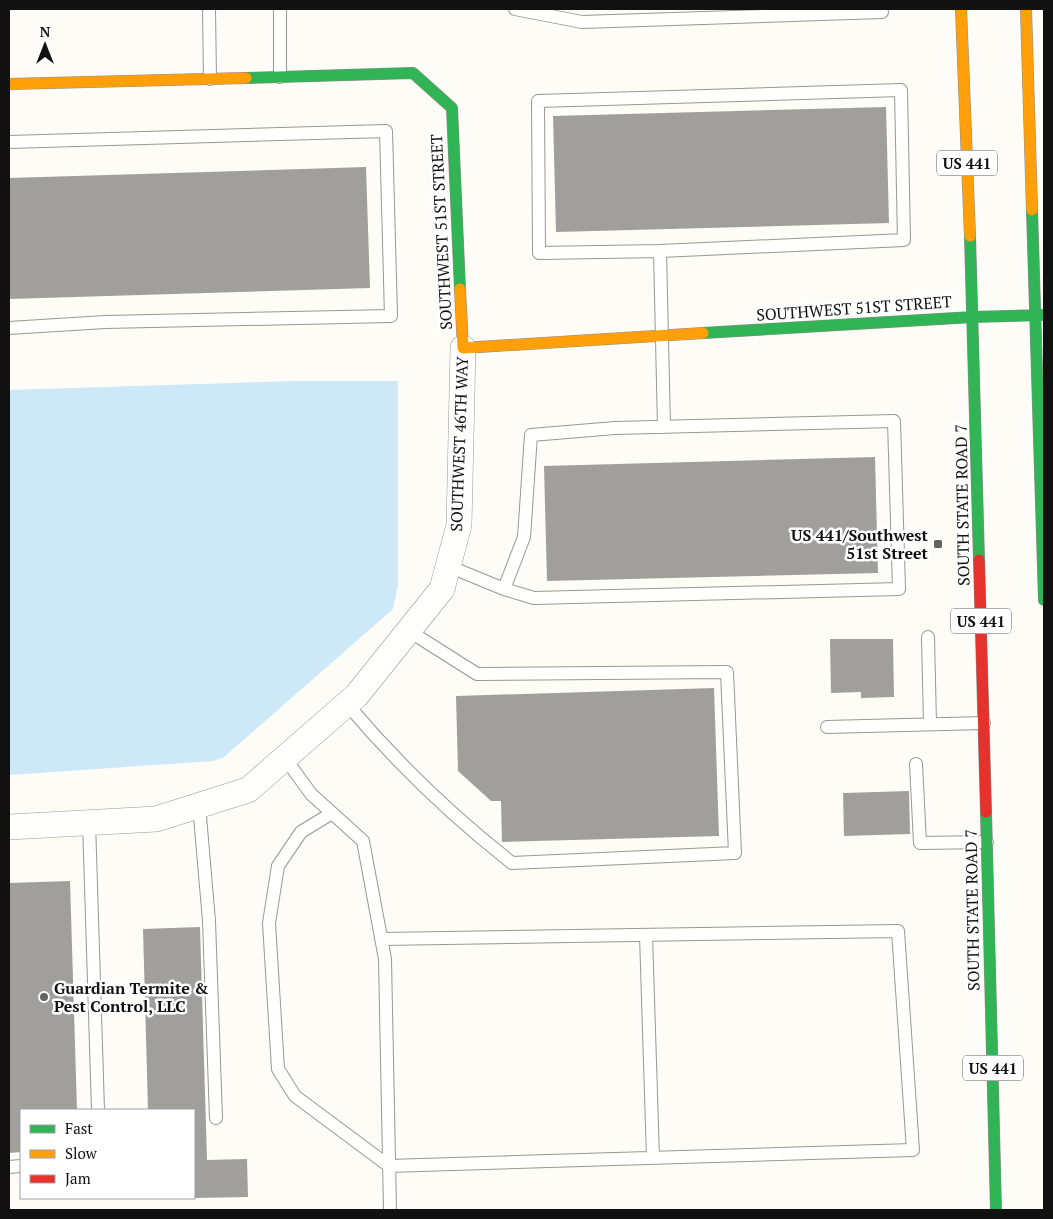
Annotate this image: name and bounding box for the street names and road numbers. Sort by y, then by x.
street label: SOUTHWEST 51ST STREET [425,133,457,330]
road number: US 441 [937,150,997,176]
street label: SOUTHWEST 51ST STREET [755,290,953,326]
street label: SOUTHWEST 46TH WAY [445,355,473,532]
street label: SOUTH STATE ROAD 7 [950,424,974,586]
road number: US 441 [951,608,1011,634]
street label: SOUTH STATE ROAD 7 [960,829,984,991]
road number: US 441 [963,1056,1023,1080]

